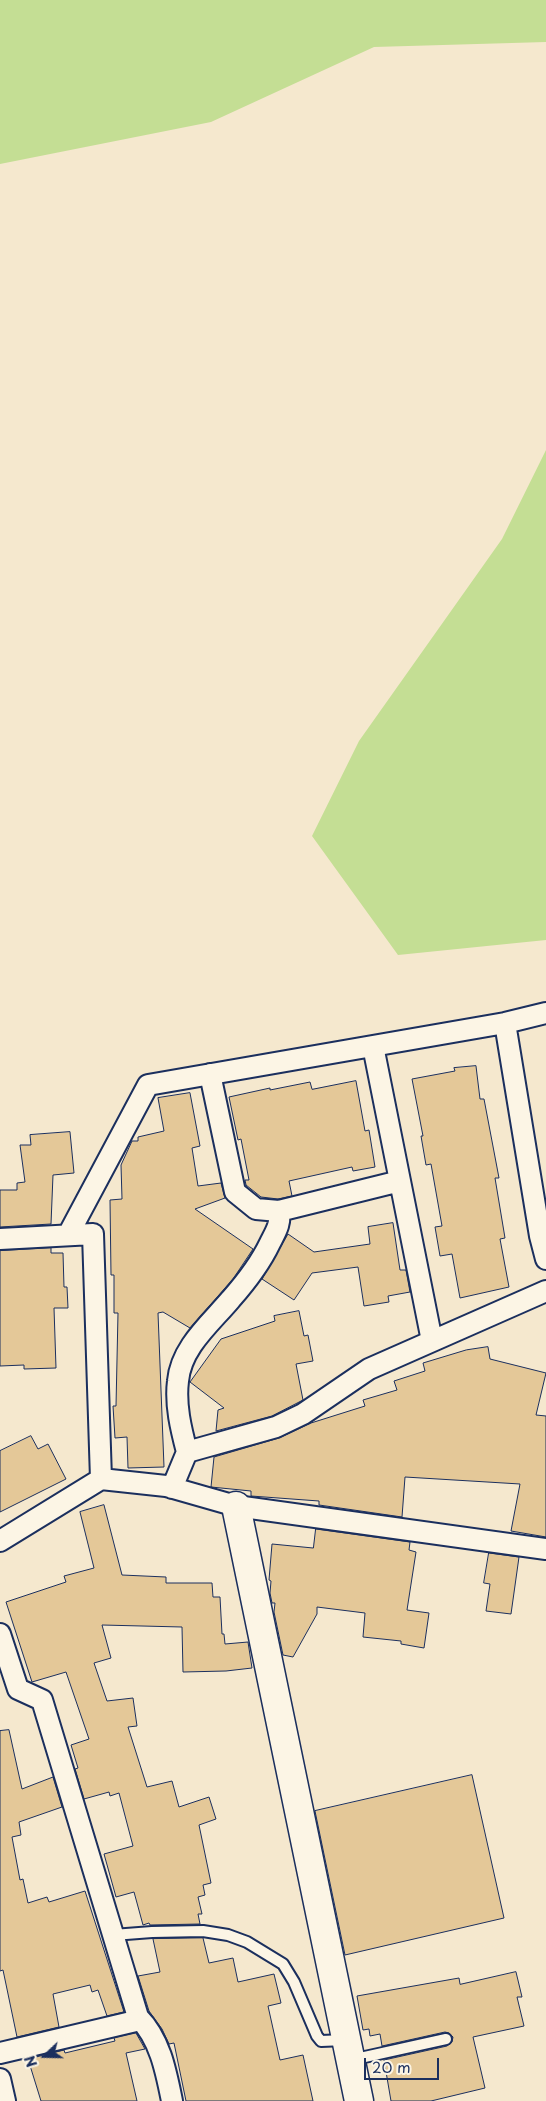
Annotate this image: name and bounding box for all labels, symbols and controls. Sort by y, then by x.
north arrow [20,2031,70,2081]
scale bar [366,2048,441,2080]
text: N [19,2053,42,2070]
text: 20 m [372,2055,411,2078]

